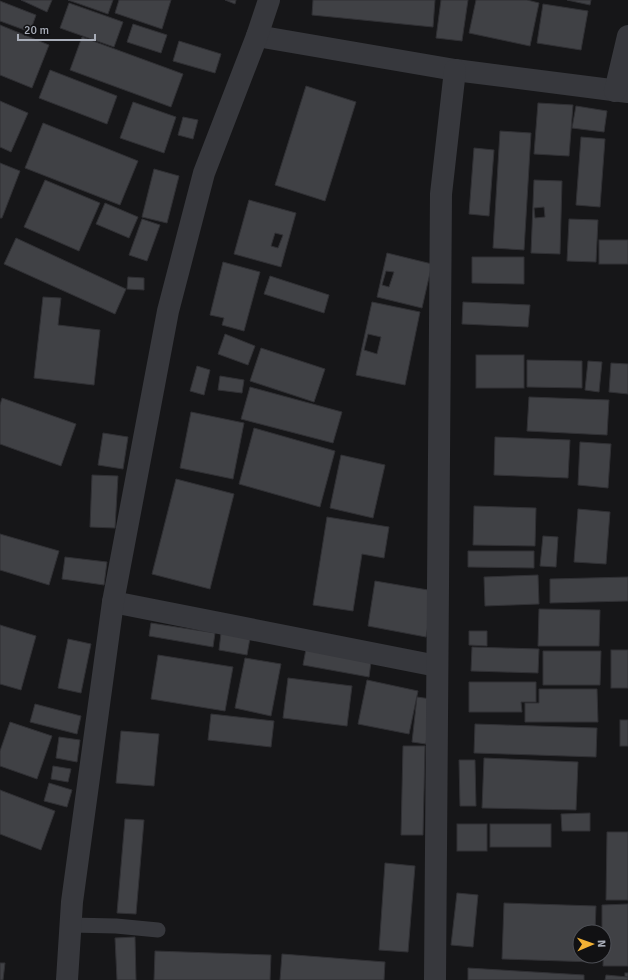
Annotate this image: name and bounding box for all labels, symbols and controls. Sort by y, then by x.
scale bar [18,16,95,42]
text: 20 m [24,23,49,38]
north arrow [572,924,612,964]
text: N [595,940,608,948]

